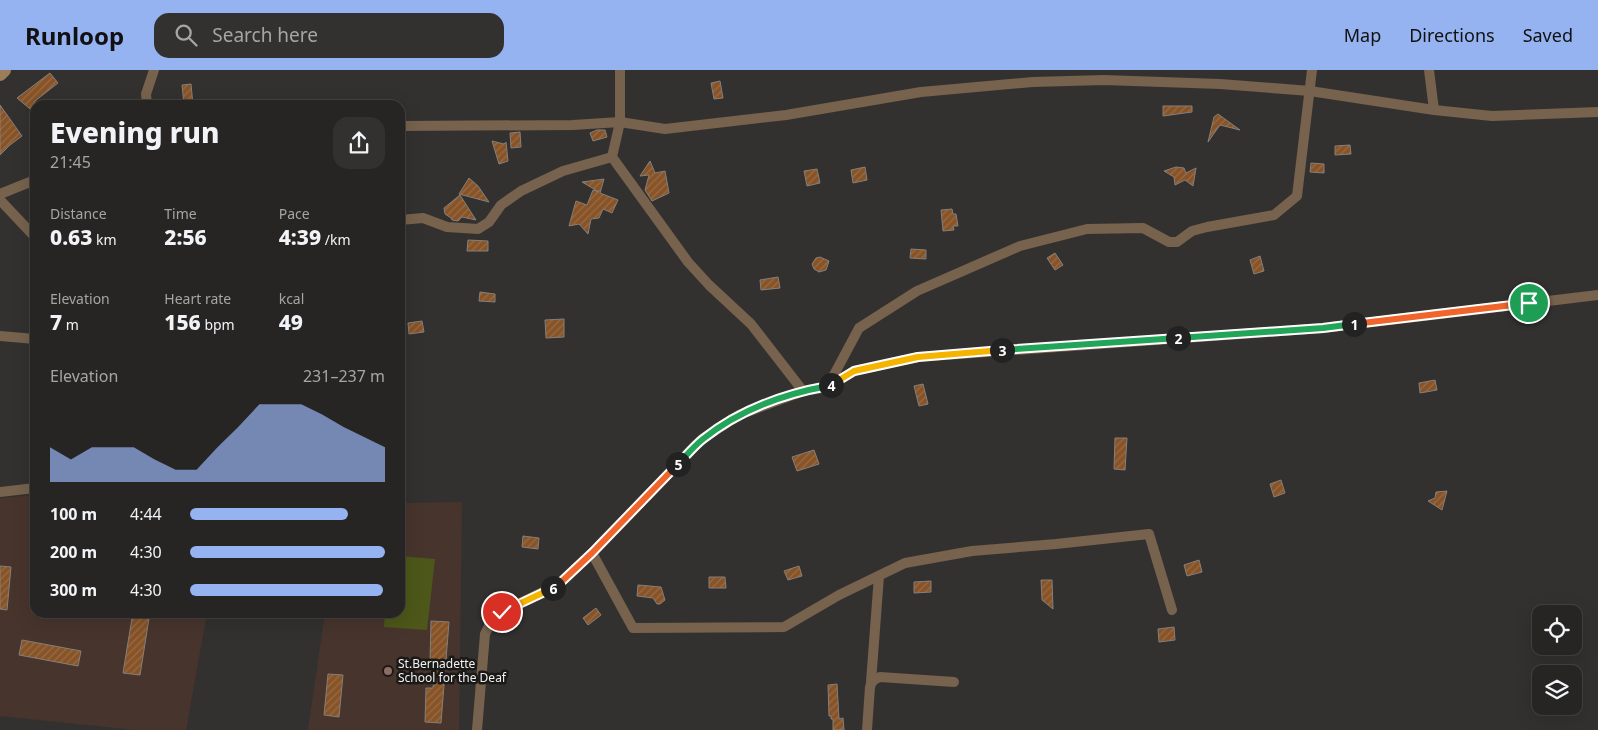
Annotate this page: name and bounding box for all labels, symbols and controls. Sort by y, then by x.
search box [154,13,504,58]
text: Runloop [25,19,124,52]
icon: search [172,21,200,49]
text: Search here [212,22,318,48]
text: Map [1344,23,1381,47]
text: Directions [1409,23,1495,47]
text: Saved [1523,23,1573,47]
text: Evening run [50,113,219,151]
button: share [333,117,385,169]
text: 21:45 [50,151,91,173]
text: Distance [50,204,107,223]
text: Time [164,204,197,223]
text: Pace [279,204,310,223]
text: 0.63 [50,223,92,251]
text: 2:56 [164,223,207,251]
text: 4:39 [279,223,321,251]
text: km [92,230,117,249]
text: /km [321,230,350,249]
pin [1508,282,1550,324]
text: Elevation [50,289,110,308]
text: Heart rate [164,289,231,308]
text: kcal [279,289,304,308]
icon: arrive [1515,289,1543,317]
text: 7 [50,308,62,336]
text: 156 [164,308,201,336]
text: 49 [279,308,303,336]
pin: 1 [1342,312,1366,336]
text: m [62,315,79,334]
text: bpm [201,315,235,334]
text: 1 [1350,315,1359,334]
pin: 2 [1166,326,1190,350]
text: 2 [1174,329,1183,348]
pin: 3 [990,338,1014,362]
text: 3 [998,341,1007,360]
text: Elevation [50,365,118,387]
text: 231–237 m [303,365,385,387]
pin: 4 [818,372,844,398]
text: 4 [827,376,836,395]
pin: 5 [666,452,690,476]
text: 5 [674,455,683,474]
text: 100 m [50,503,97,525]
text: 4:44 [130,503,162,525]
text: 200 m [50,541,97,563]
text: 4:30 [130,541,162,563]
pin: 6 [540,576,566,600]
text: 300 m [50,579,97,601]
text: 4:30 [130,579,162,601]
text: 6 [549,579,558,598]
pin [481,591,523,633]
icon: check [488,598,516,626]
map controls [1532,605,1582,715]
button: locate [1532,605,1582,655]
place label: St.Bernadette School for the Deaf [398,655,507,686]
marker: St.Bernadette School for the Deaf [382,665,394,677]
button: layers [1532,665,1582,715]

